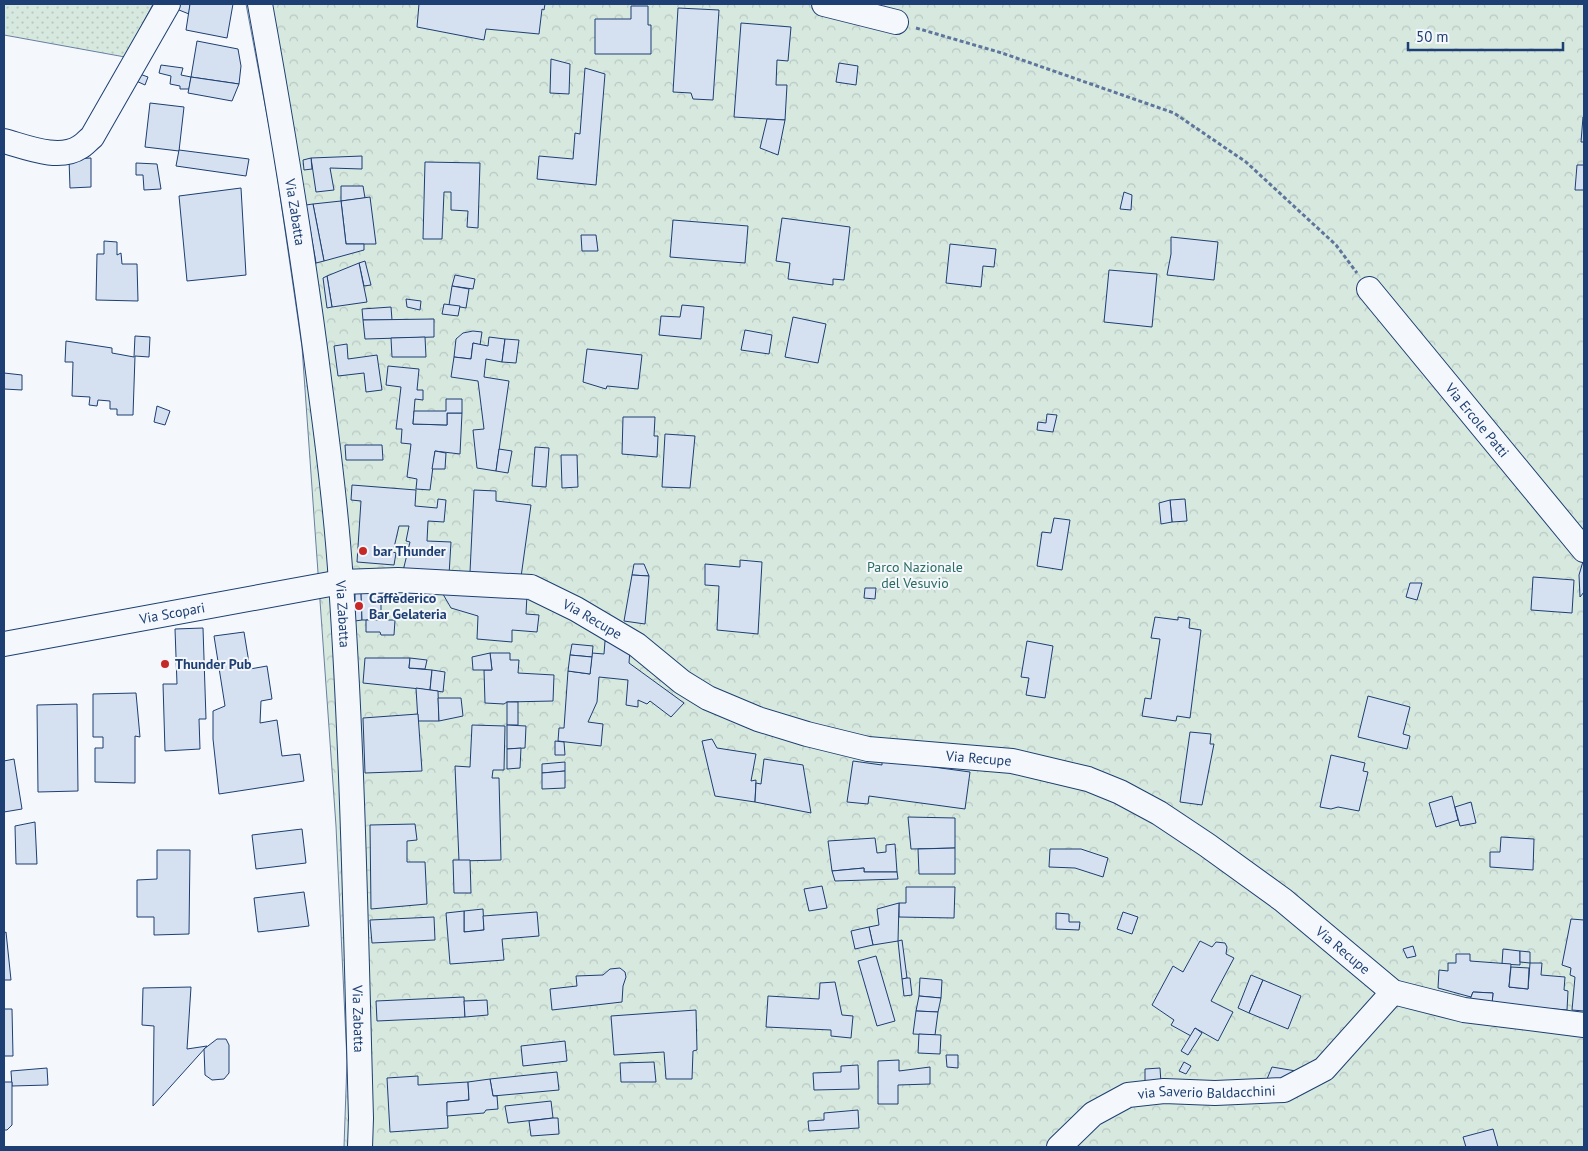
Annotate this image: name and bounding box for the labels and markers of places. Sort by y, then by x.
place label: bar Thunder [373,542,446,560]
marker: bar Thunder [357,545,369,557]
place label: Caffèderico Bar Gelateria [369,589,447,623]
marker: Caffèderico Bar Gelateria [353,600,365,612]
place label: Thunder Pub [175,655,252,673]
marker: Thunder Pub [159,658,171,670]

